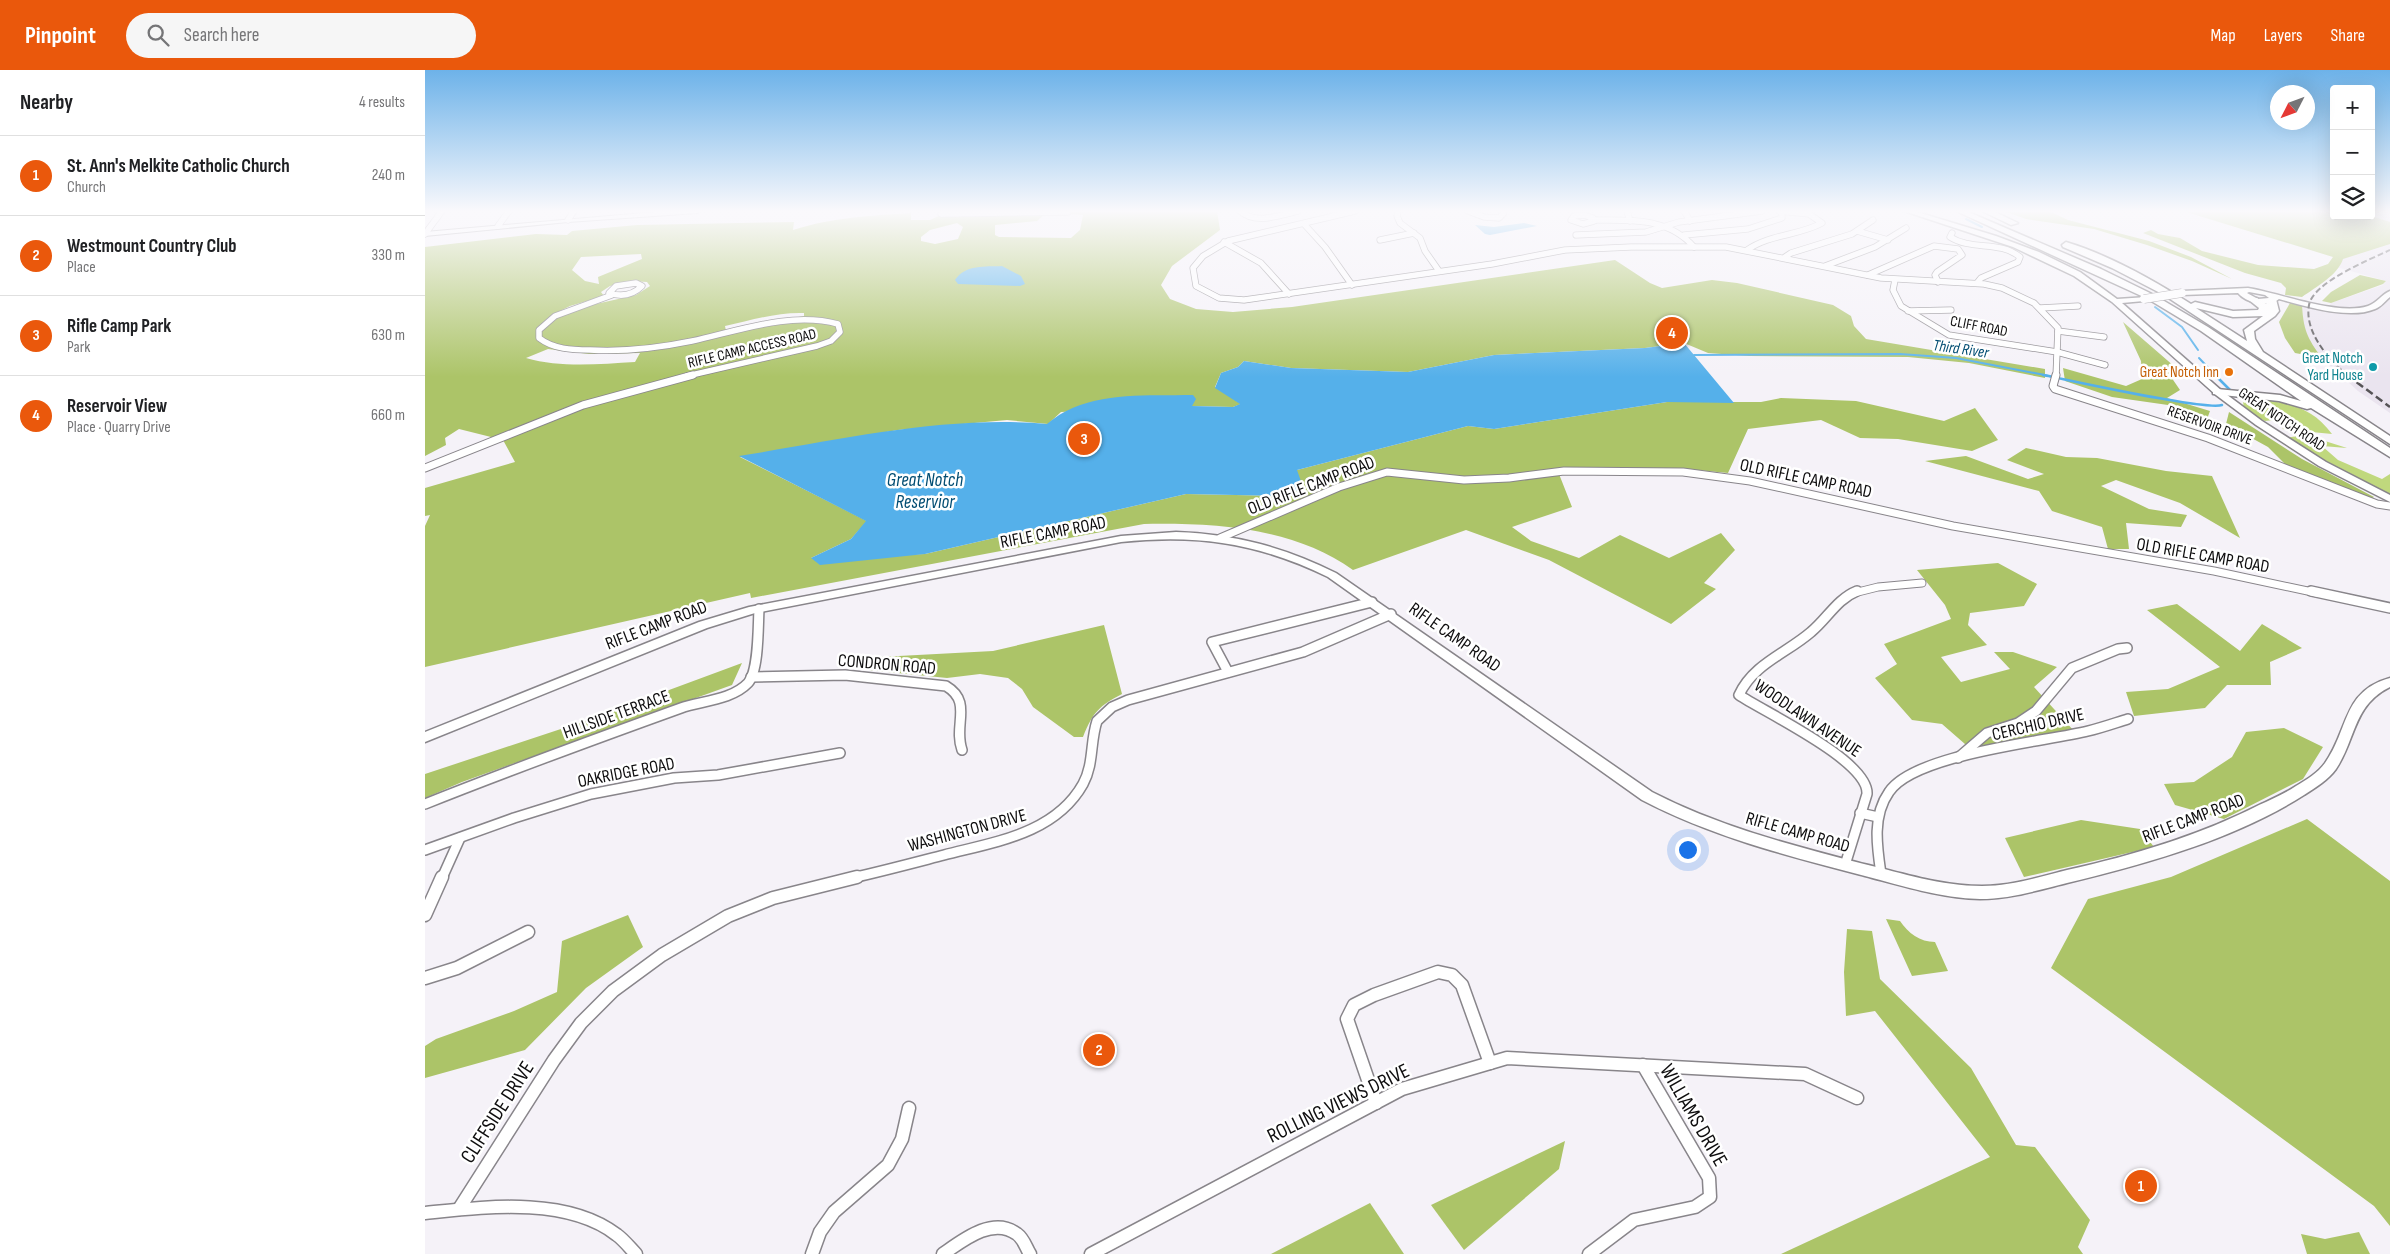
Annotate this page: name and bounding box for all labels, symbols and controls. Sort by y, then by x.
search box [126,13,476,58]
text: Pinpoint [25,21,96,50]
icon: search [144,21,172,49]
text: Search here [184,24,259,47]
text: Map [2211,25,2236,46]
text: Layers [2264,25,2303,46]
text: Share [2331,25,2365,46]
north arrow [2270,85,2315,130]
map controls [2330,85,2375,220]
button: + [2330,85,2375,130]
text: Nearby [20,90,73,115]
text: 4 results [359,93,405,112]
button: − [2330,130,2375,175]
text: St. Ann's Melkite Catholic Church [67,155,290,178]
text: 1 [33,166,39,185]
text: 240 m [372,166,405,185]
button: layers [2330,175,2375,220]
text: Church [67,178,106,197]
text: Westmount Country Club [67,235,237,258]
text: 2 [32,246,40,265]
text: 330 m [372,246,405,265]
text: Place [67,258,96,277]
street label: CLIFF ROAD [1949,312,2009,341]
pin: 4 [1656,314,1688,352]
text: Rifle Camp Park [67,315,171,338]
street label: RIFLE CAMP ACCESS ROAD [686,324,818,373]
text: 3 [32,326,40,345]
text: 630 m [371,326,405,345]
water label: Third River [1932,336,1990,363]
text: Park [67,338,90,357]
place label: Great Notch Yard House [2302,349,2363,385]
marker: Great Notch Yard House [2367,361,2379,373]
place label: Great Notch Inn [2140,363,2219,382]
marker: Great Notch Inn [2223,366,2235,378]
street label: GREAT NOTCH ROAD [2235,383,2329,455]
text: Reservoir View [67,395,167,418]
street label: RESERVOIR DRIVE [2165,401,2255,450]
text: 4 [32,406,40,425]
text: 660 m [371,406,405,425]
text: Place · Quarry Drive [67,418,171,437]
pin: 3 [1068,420,1100,458]
street label: OLD RIFLE CAMP ROAD [1245,452,1378,519]
street label: OLD RIFLE CAMP ROAD [1738,454,1874,503]
water label: Great Notch Reservior [887,469,963,514]
street label: RIFLE CAMP ROAD [999,512,1108,553]
street label: OLD RIFLE CAMP ROAD [2135,533,2271,577]
street label: RIFLE CAMP ROAD [602,596,710,654]
street label: RIFLE CAMP ROAD [1405,598,1505,677]
street label: CONDRON ROAD [837,650,937,679]
street label: WOODLAWN AVENUE [1750,675,1865,762]
street label: HILLSIDE TERRACE [560,686,672,743]
street label: CERCHIO DRIVE [1990,704,2086,745]
street label: OAKRIDGE ROAD [576,753,676,792]
street label: RIFLE CAMP ROAD [2139,789,2247,847]
street label: WASHINGTON DRIVE [906,805,1029,856]
street label: RIFLE CAMP ROAD [1743,808,1852,857]
your location [1675,837,1701,863]
pin: 2 [1083,1031,1115,1069]
street label: CLIFFSIDE DRIVE [455,1057,540,1168]
street label: ROLLING VIEWS DRIVE [1263,1058,1413,1149]
street label: WILLIAMS DRIVE [1654,1060,1733,1171]
pin: 1 [2125,1167,2157,1205]

